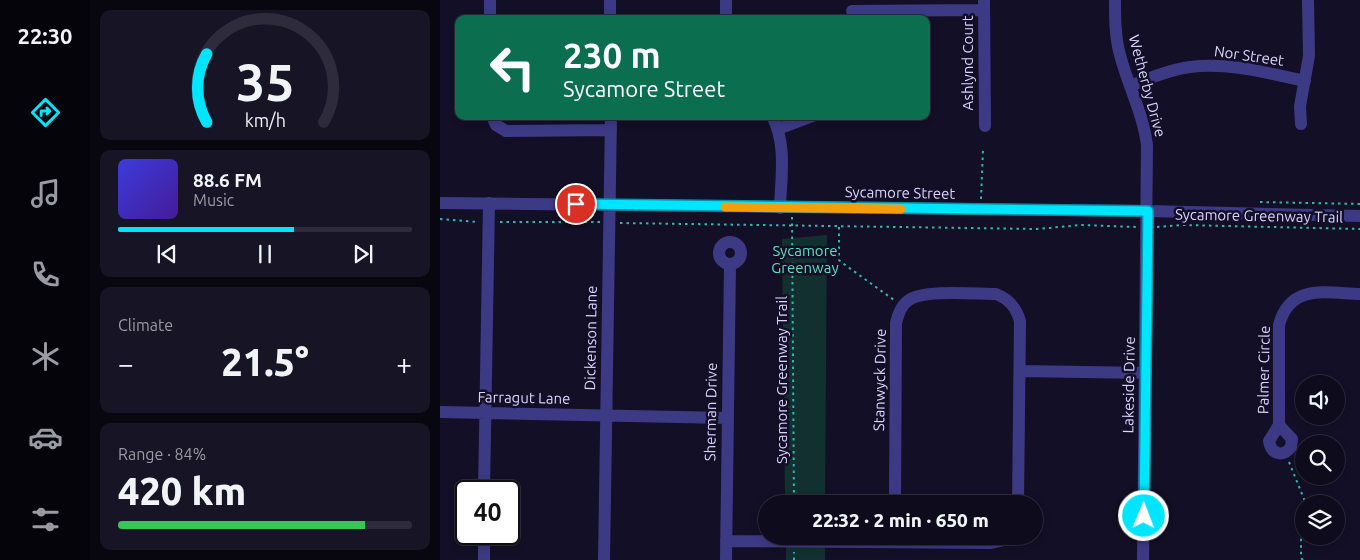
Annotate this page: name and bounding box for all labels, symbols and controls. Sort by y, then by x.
street label: Ashlynd Court [959,15,976,111]
text: 22:30 [17,23,73,48]
street label: Wetherby Drive [1126,33,1169,139]
icon: left [480,35,545,100]
text: 230 m [563,35,661,75]
street label: Nor Street [1213,42,1285,69]
text: 35 [236,53,294,111]
text: Sycamore Street [563,76,725,101]
icon: directions [28,95,63,130]
text: km/h [244,110,286,130]
text: 88.6 FM [193,169,262,191]
icon: music [28,176,63,211]
pin [555,183,597,225]
street label: Sycamore Street [845,183,955,202]
icon: arrive [562,190,590,218]
text: Music [193,191,234,209]
street label: Sycamore Greenway Trail [1175,206,1343,225]
icon: previous [153,240,181,268]
icon: pause [251,240,279,268]
icon: next [349,240,377,268]
park label: Sycamore Greenway [771,242,839,276]
icon: phone [28,257,63,292]
street label: Dickenson Lane [581,285,600,391]
street label: Sycamore Greenway Trail [773,296,790,464]
text: Climate [118,316,173,334]
street label: Palmer Circle [1254,326,1273,414]
street label: Stanwyck Drive [870,329,889,431]
street label: Lakeside Drive [1119,336,1138,434]
icon: climate [28,339,63,374]
text: 21.5° [221,341,309,383]
text: − [118,348,134,379]
text: + [396,348,412,379]
street label: Sherman Drive [701,363,720,461]
map controls [1295,375,1345,545]
button: sound [1295,375,1345,425]
street label: Farragut Lane [477,388,571,407]
icon: car [28,420,63,455]
button: search [1295,435,1345,485]
text: Range · 84% [118,445,206,463]
text: 420 km [118,470,246,512]
speed limit sign: 40 [455,480,520,545]
position arrow [1117,489,1169,541]
button: layers [1295,495,1345,545]
icon: filters [28,502,63,537]
text: 22:32 · 2 min · 650 m [812,509,989,531]

